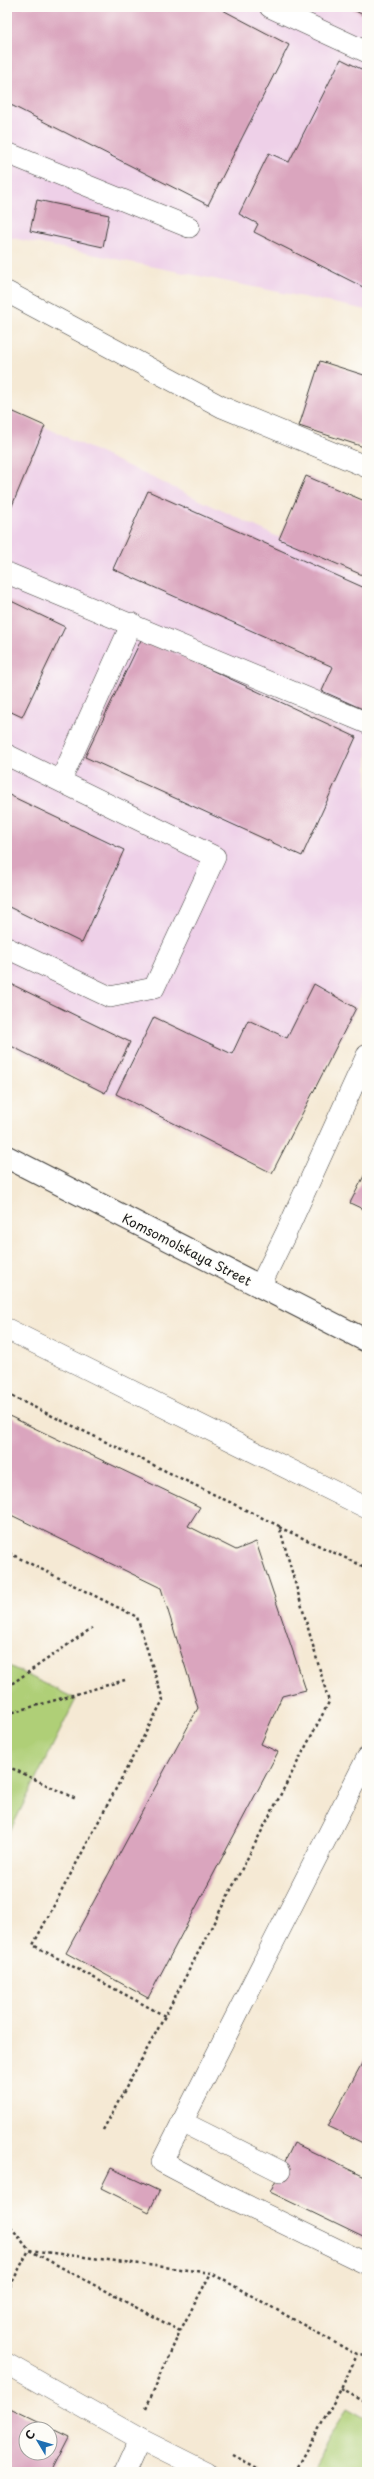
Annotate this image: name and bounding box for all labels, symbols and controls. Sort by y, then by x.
street label: Komsomolskaya Street [119,1208,255,1290]
north arrow [18,2421,58,2461]
text: С [20,2426,39,2443]

